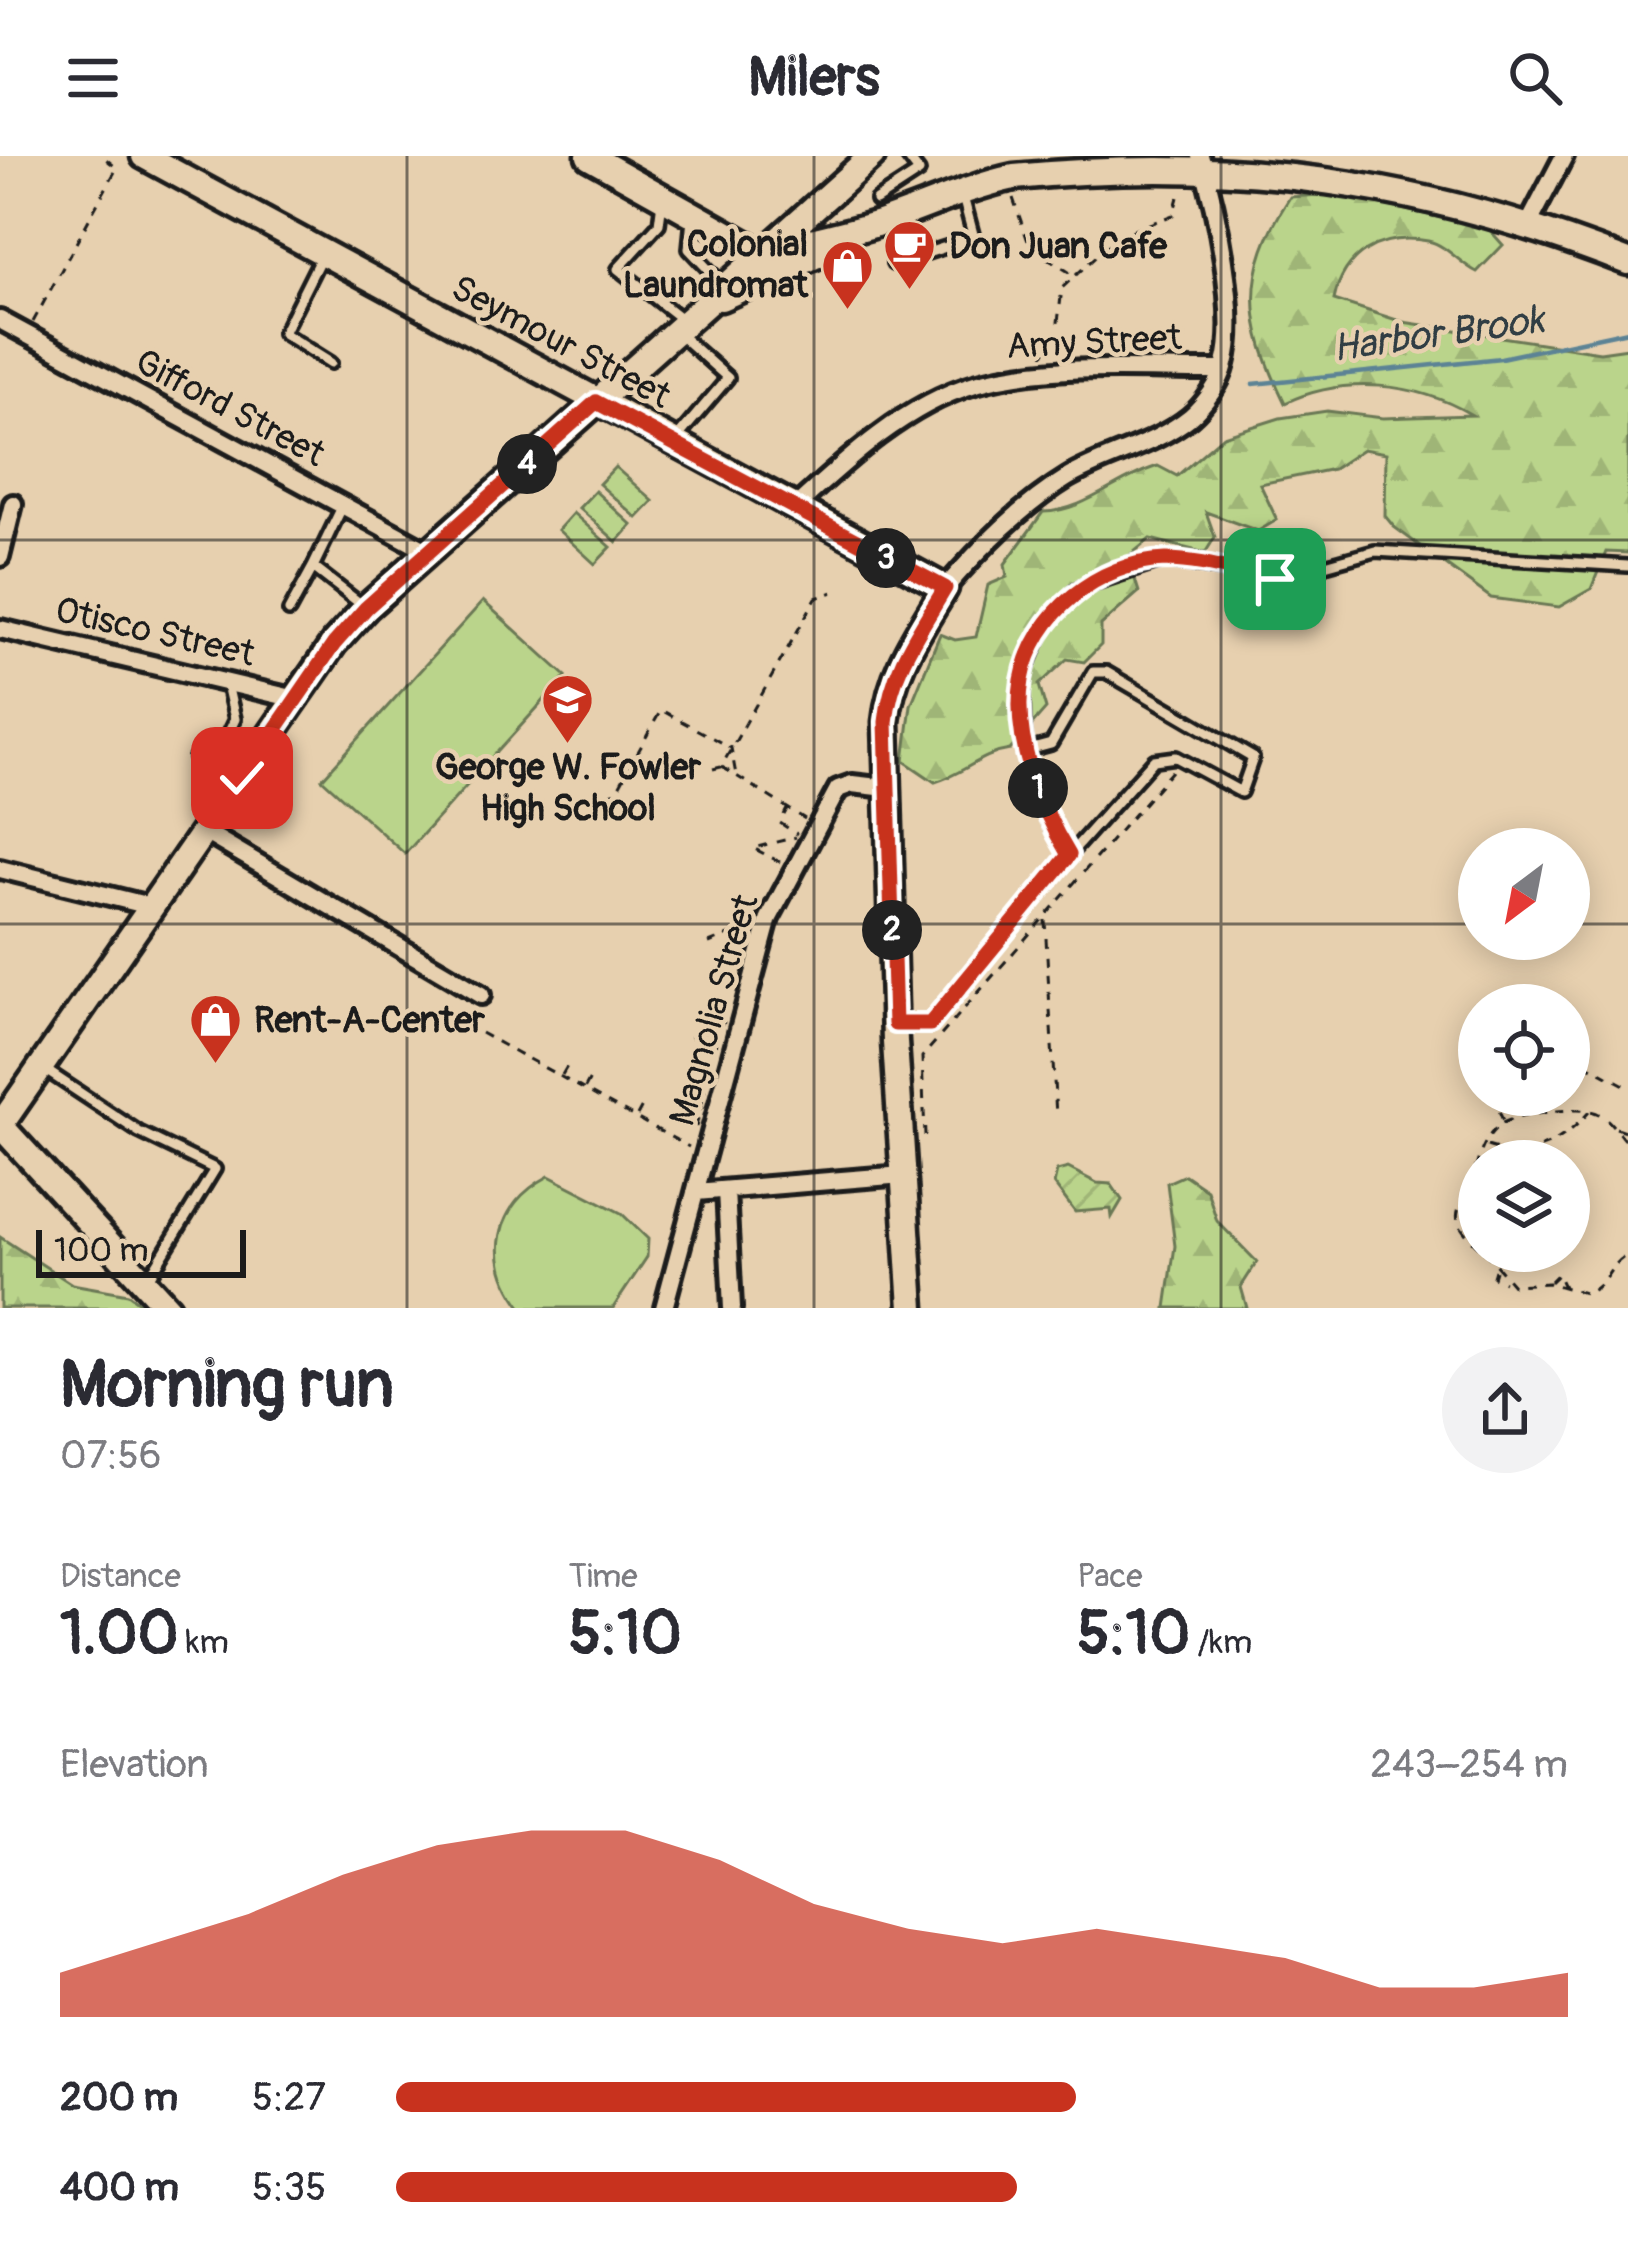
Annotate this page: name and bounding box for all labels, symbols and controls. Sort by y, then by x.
text: Milers [748,44,880,112]
icon: menu [60,45,126,111]
icon: search [1502,45,1568,111]
cafe icon: Don Juan Cafe [882,218,938,292]
place label: Colonial Laundromat [623,222,809,308]
place label: Don Juan Cafe [949,224,1168,269]
shop icon: Colonial Laundromat [819,237,875,311]
street label: Seymour Street [444,265,679,419]
water label: Harbor Brook [1329,294,1550,373]
street label: Amy Street [1005,315,1183,369]
street label: Gifford Street [127,339,333,477]
pin: 4 [497,434,557,494]
text: 4 [517,443,537,484]
pin: 3 [856,528,916,588]
pin [1224,528,1326,630]
text: 3 [877,537,895,578]
icon: arrive [1242,546,1308,612]
street label: Otisco Street [51,587,259,677]
school or university icon: George W. Fowler High School [540,671,596,745]
pin [191,727,293,829]
icon: check [209,745,275,811]
place label: George W. Fowler High School [435,745,702,831]
pin: 1 [1008,758,1068,818]
text: 1 [1032,767,1044,808]
north arrow [1458,828,1590,960]
map controls [1458,828,1590,1272]
street label: Magnolia Street [660,889,769,1131]
pin: 2 [862,900,922,960]
text: 2 [883,909,901,950]
button: locate [1458,984,1590,1116]
shop icon: Rent-A-Center [187,992,243,1066]
place label: Rent-A-Center [254,998,486,1043]
button: layers [1458,1140,1590,1272]
scale bar [36,1224,246,1277]
text: 100 m [54,1230,148,1271]
text: Morning run [60,1344,394,1427]
button: share [1442,1347,1568,1473]
text: 07:56 [60,1431,162,1480]
text: Distance [60,1556,181,1597]
text: Time [569,1556,638,1597]
text: Pace [1077,1556,1143,1597]
text: 1.00 [60,1597,179,1672]
text: 5:10 [569,1597,682,1672]
text: 5:10 [1077,1597,1190,1672]
text: km [179,1622,229,1663]
text: /km [1190,1622,1252,1663]
text: Elevation [60,1740,209,1789]
text: 243–254 m [1370,1740,1568,1789]
text: 200 m [60,2073,178,2122]
text: 5:27 [252,2073,326,2122]
text: 400 m [60,2163,179,2212]
text: 5:35 [252,2163,326,2212]

